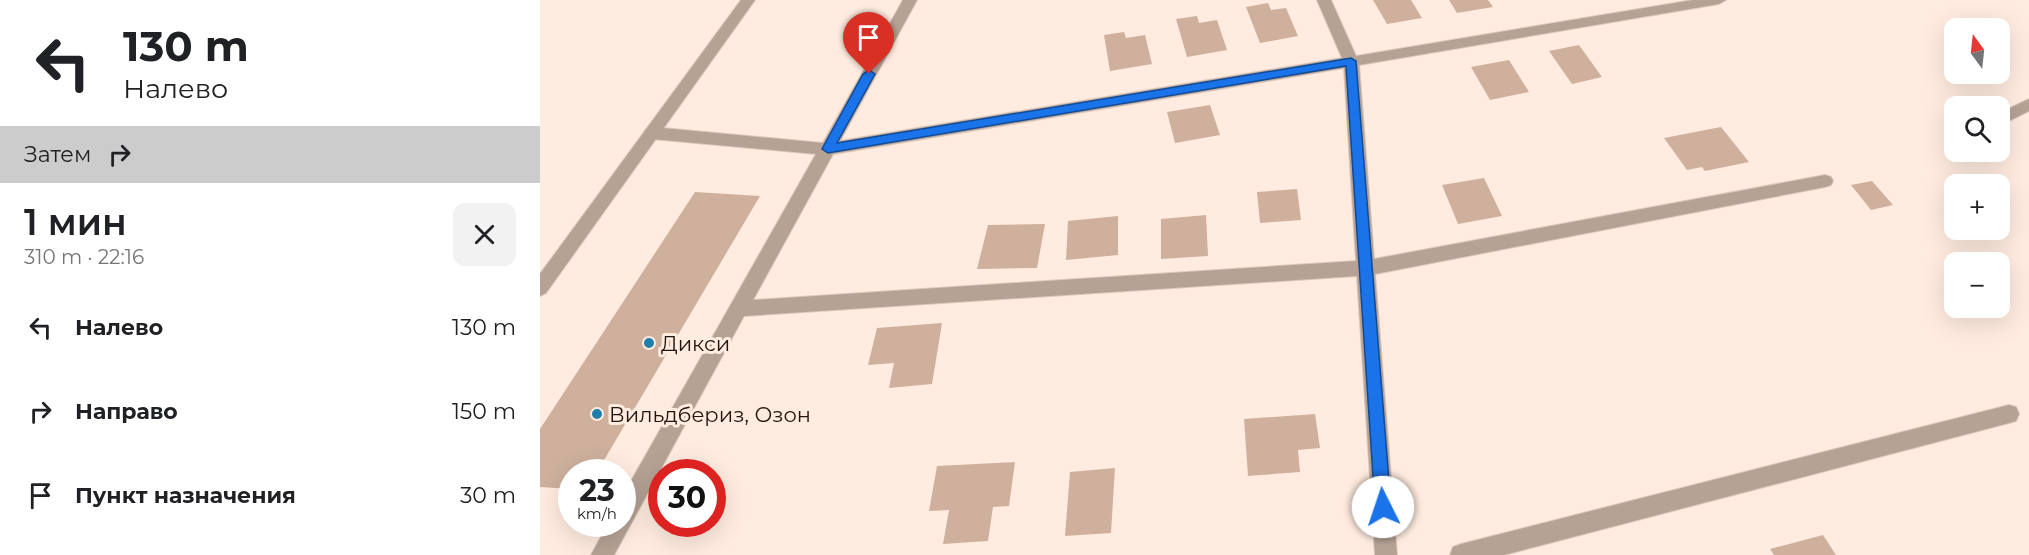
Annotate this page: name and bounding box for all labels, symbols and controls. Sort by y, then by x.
pin [843,12,894,74]
north arrow [1944,18,2010,84]
map controls [1944,18,2010,318]
text: 130 m [123,20,249,72]
icon: arrive [852,21,885,54]
icon: left [24,24,102,102]
text: Налево [123,72,228,105]
button: search [1944,96,2010,162]
icon: right [103,138,136,171]
text: Затем [24,141,91,168]
button: + [1944,174,2010,240]
text: 1 мин [24,200,127,244]
button: close [453,203,516,266]
text: 310 m · 22:16 [24,245,144,269]
button: − [1944,252,2010,318]
icon: left [24,311,57,344]
text: Налево [75,314,163,341]
text: 130 m [452,314,516,341]
place label: Дикси [661,331,730,356]
marker: Дикси [642,336,656,350]
icon: right [24,395,57,428]
text: Направо [75,398,178,425]
text: 150 m [452,398,516,425]
place label: Вильдбериз, Озон [609,402,811,427]
marker: Вильдбериз, Озон [590,407,604,421]
speed limit sign: 30 [648,459,726,537]
text: 23 [579,472,615,509]
position arrow [1351,475,1415,539]
icon: arrive [24,479,57,512]
text: Пункт назначения [75,482,296,509]
text: 30 m [460,482,516,509]
text: km/h [577,504,617,523]

